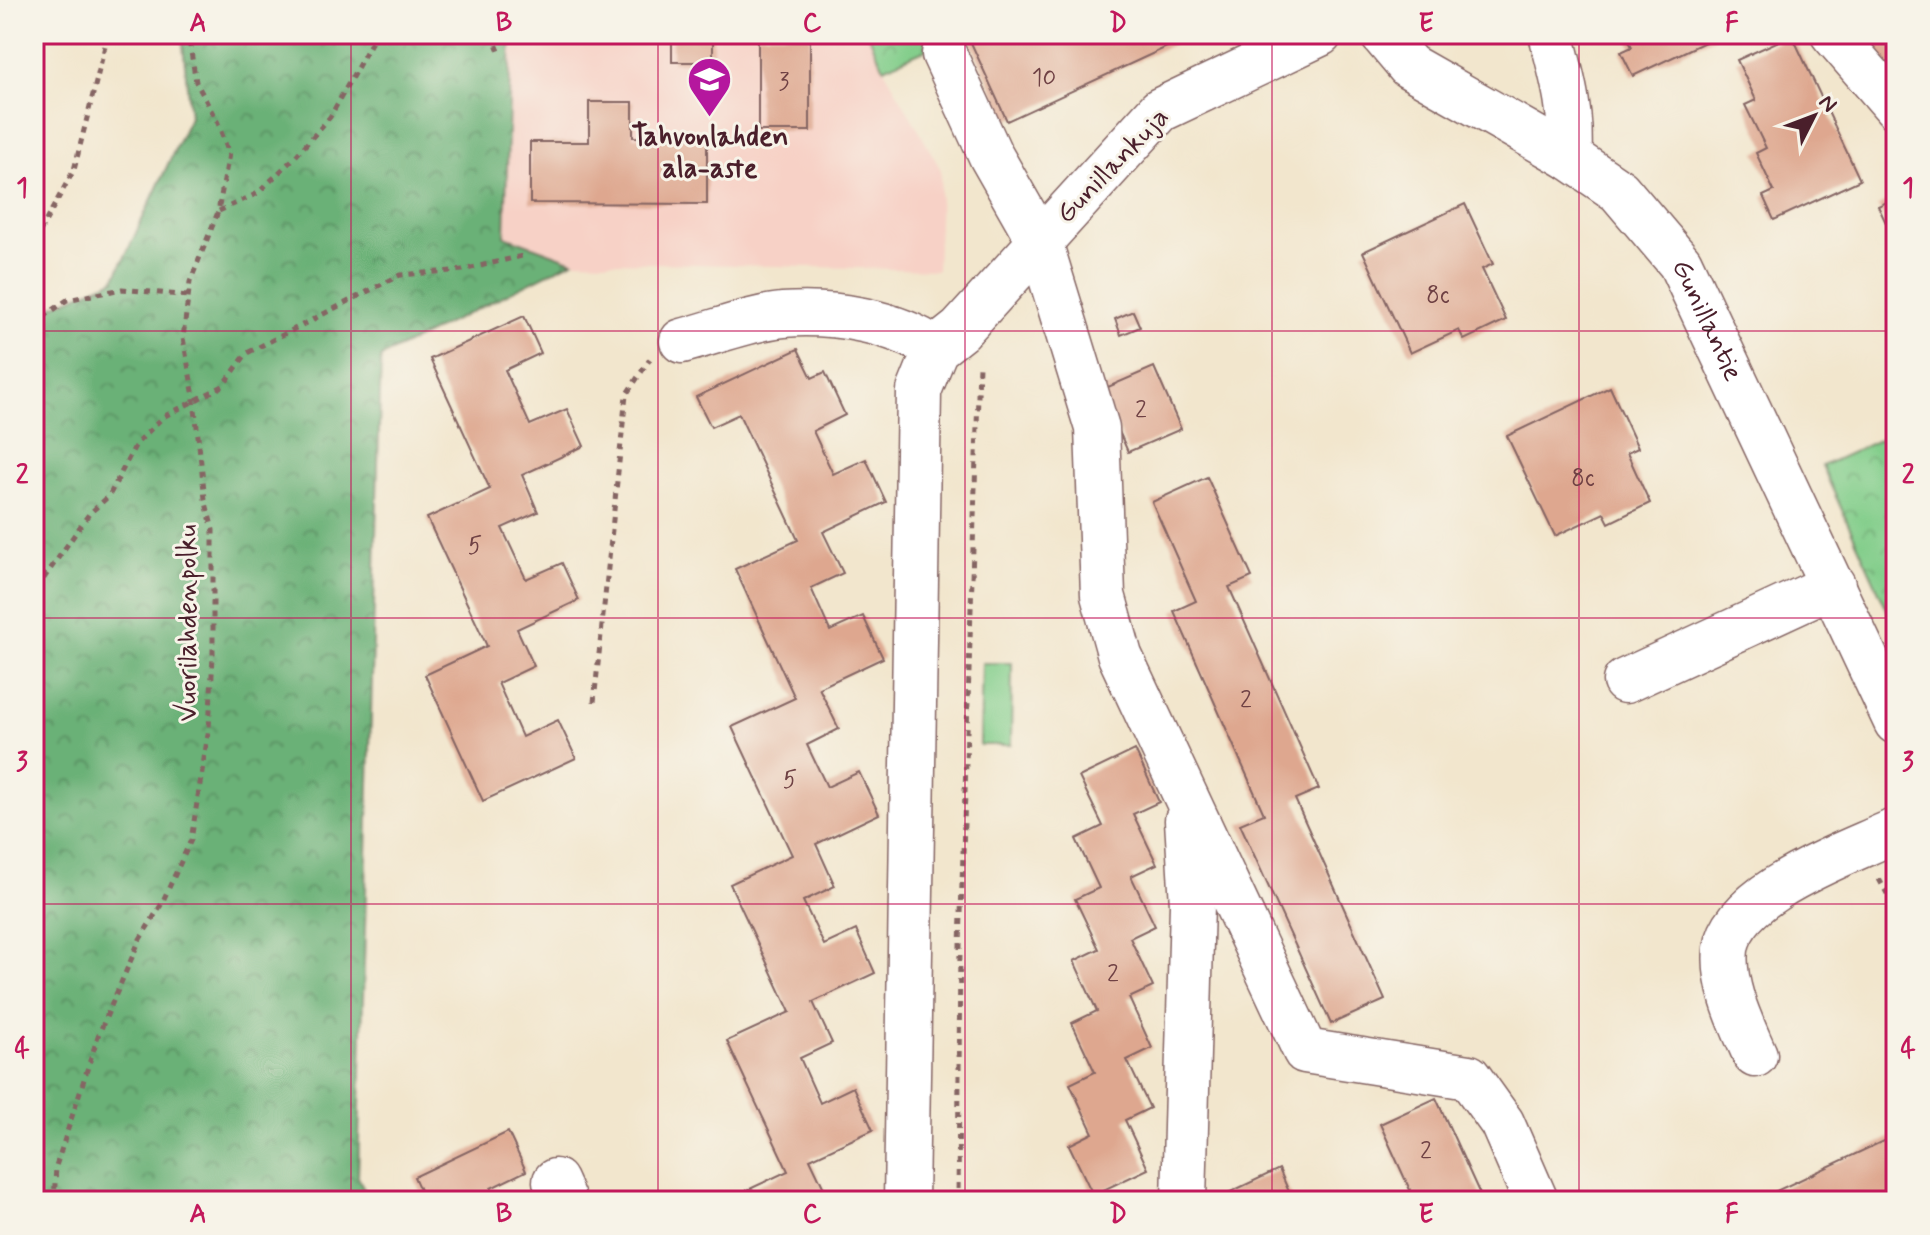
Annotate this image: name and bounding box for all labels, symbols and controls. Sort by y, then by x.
text: A [189,7,207,41]
text: B [496,7,512,41]
text: C [803,7,822,41]
text: D [1109,7,1127,41]
text: E [1418,7,1434,41]
text: F [1725,7,1739,41]
school or university icon: Tahvonlahden ala-aste [686,56,734,119]
house number: 10 [1032,63,1056,94]
house number: 3 [779,67,790,98]
north arrow [1774,76,1854,156]
text: N [1812,89,1843,119]
street label: Gunillankuja [1048,100,1178,232]
place label: Tahvonlahden ala-aste [631,119,789,188]
text: 1 [16,172,28,206]
text: 1 [1902,172,1914,206]
street label: Gunillantie [1662,253,1751,387]
house number: 8c [1426,280,1450,311]
house number: 2 [1135,395,1147,426]
text: 2 [16,459,29,493]
text: 2 [1902,459,1915,493]
house number: 8c [1571,463,1595,494]
street label: Vuorilahdenpolku [170,524,207,722]
house number: 5 [468,531,482,562]
house number: 2 [1240,685,1252,716]
text: 3 [16,746,28,780]
text: 3 [1902,746,1914,780]
house number: 5 [783,765,797,796]
house number: 2 [1107,959,1119,990]
text: 4 [14,1033,30,1067]
text: 4 [1900,1033,1916,1067]
house number: 2 [1420,1136,1432,1167]
text: A [189,1198,207,1232]
text: B [496,1198,512,1232]
text: C [803,1198,822,1232]
text: D [1109,1198,1127,1232]
text: E [1418,1198,1434,1232]
text: F [1725,1198,1739,1232]

